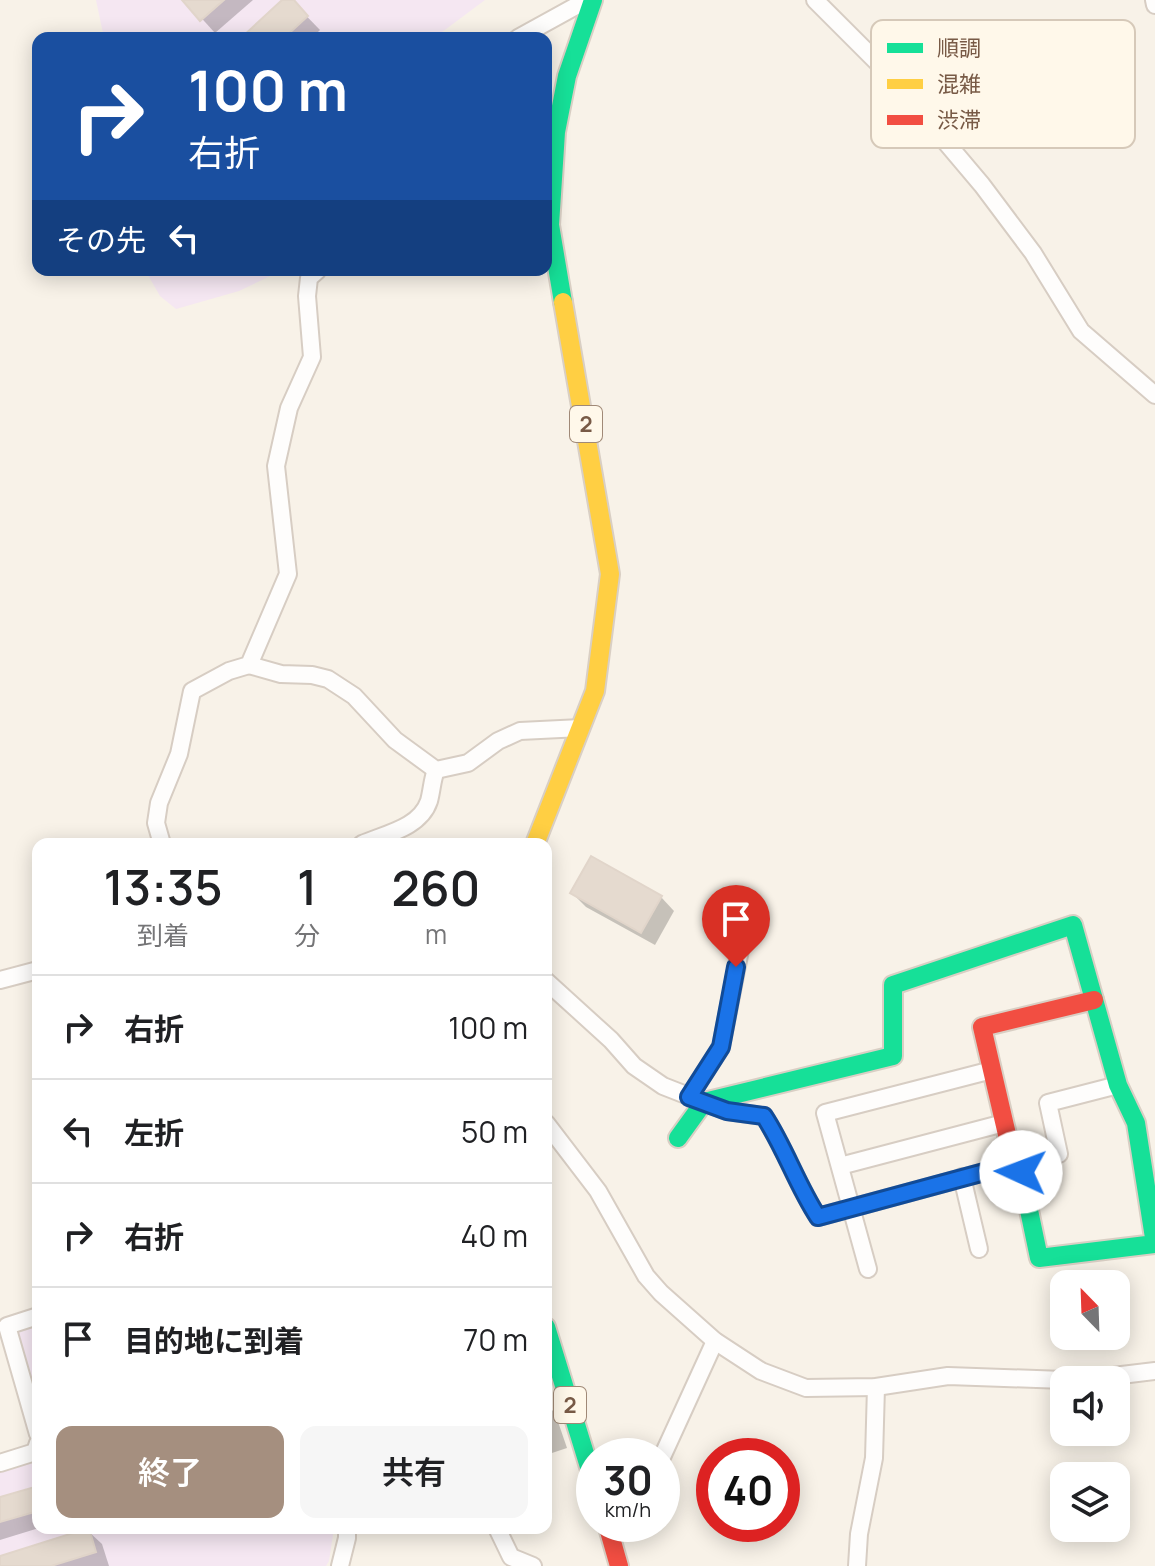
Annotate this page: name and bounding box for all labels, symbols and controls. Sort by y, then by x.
legend [871,20,1135,148]
text: 順調 [937,33,981,63]
text: 100 m [188,51,348,128]
icon: right [56,64,160,168]
text: 混雑 [937,69,981,99]
text: 渋滞 [937,105,981,135]
text: 右折 [188,128,260,177]
icon: left [162,216,206,260]
text: その先 [56,219,146,260]
road number: 2 [570,406,602,442]
text: 13:35 [104,854,222,919]
text: 1 [297,854,317,919]
text: 260 [392,855,480,920]
pin [702,885,770,967]
icon: arrive [714,897,758,941]
text: m [425,916,447,952]
text: 到着 [137,917,189,953]
text: 分 [294,917,320,953]
icon: right [56,1005,100,1049]
text: 100 m [448,1007,528,1048]
text: 右折 [124,1008,184,1049]
icon: left [56,1109,100,1153]
text: 50 m [461,1111,528,1152]
text: 左折 [124,1112,184,1153]
position arrow [979,1130,1063,1214]
icon: right [56,1213,100,1257]
text: 40 m [461,1215,528,1256]
text: 右折 [124,1216,184,1257]
north arrow [1050,1270,1130,1350]
map controls [1050,1270,1130,1542]
icon: arrive [56,1317,100,1361]
text: 70 m [463,1319,528,1360]
text: 目的地に到着 [124,1320,304,1361]
button: sound [1050,1366,1130,1446]
road number: 2 [554,1387,586,1423]
button: 終了 [56,1426,284,1518]
button: 共有 [300,1426,528,1518]
speed limit sign: 40 [696,1438,800,1542]
text: 30 [603,1452,653,1507]
button: layers [1050,1462,1130,1542]
text: km/h [605,1496,651,1523]

